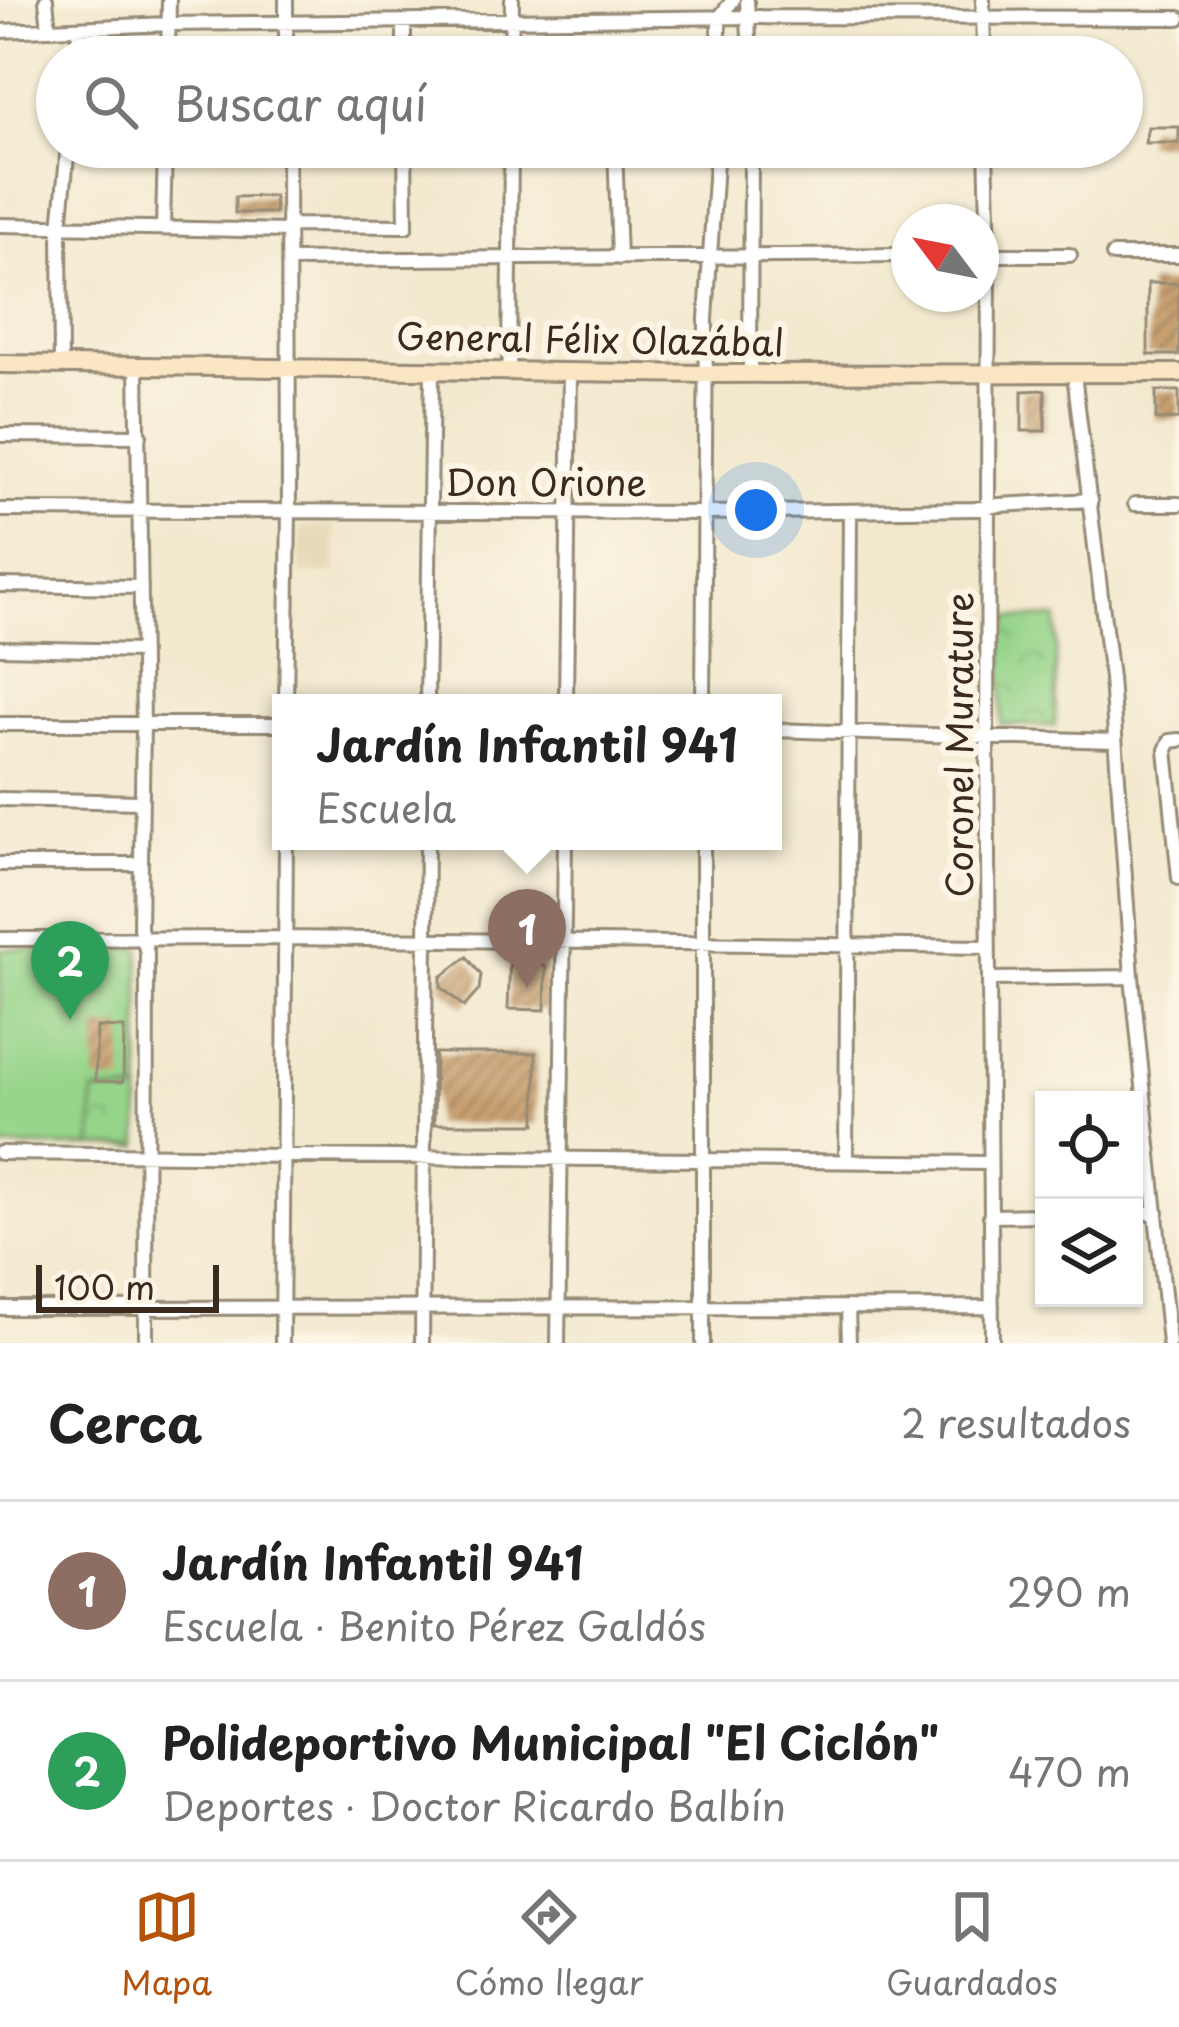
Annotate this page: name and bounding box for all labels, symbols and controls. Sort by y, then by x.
search box [36,36,1143,168]
text: Buscar aquí [174,68,427,136]
icon: search [78,69,144,135]
north arrow [891,204,999,312]
street label: General Félix Olazábal [396,308,784,368]
street label: Don Orione [445,454,647,508]
your location [726,480,786,540]
street label: Coronel Murature [931,592,985,898]
popup [272,694,782,850]
text: Jardín Infantil 941 [316,709,738,777]
text: Escuela [316,777,456,836]
pin: 1 [488,889,566,988]
pin: 2 [31,921,109,1020]
map controls [1035,1091,1143,1307]
button: locate [1035,1091,1143,1199]
button: layers [1035,1199,1143,1307]
scale bar [36,1259,219,1312]
text: 100 m [54,1261,155,1311]
text: Cerca [48,1383,202,1460]
text: 2 resultados [901,1392,1131,1451]
text: Jardín Infantil 941 [162,1527,584,1595]
text: 1 [78,1561,96,1620]
text: 290 m [1007,1561,1131,1620]
text: Escuela · Benito Pérez Galdós [162,1595,706,1654]
text: Polideportivo Municipal "El Ciclón" [162,1707,939,1775]
text: 2 [73,1741,101,1800]
text: 470 m [1008,1741,1131,1800]
text: Deportes · Doctor Ricardo Balbín [162,1775,786,1834]
tab: Mapa [121,1884,212,2006]
tab: Cómo llegar [455,1884,643,2006]
tab: Guardados [886,1884,1058,2006]

